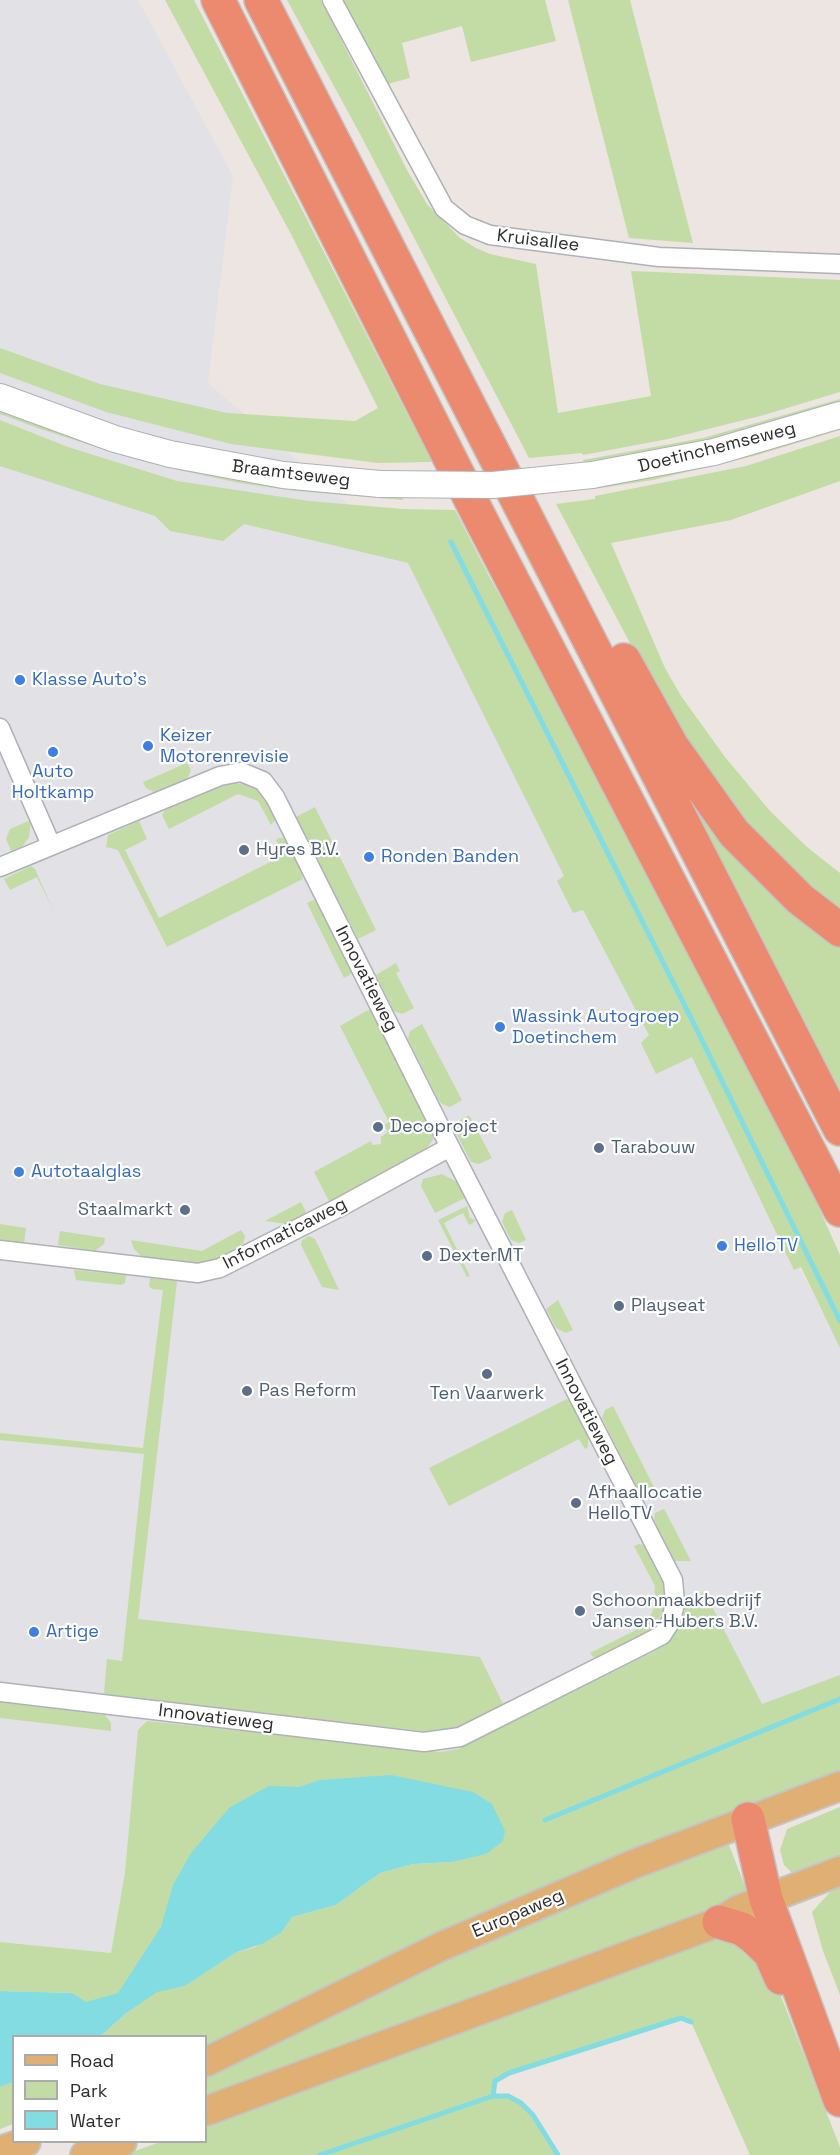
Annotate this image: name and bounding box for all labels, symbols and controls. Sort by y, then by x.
street label: Kruisallee [495,225,581,257]
street label: Doetinchemseweg [636,418,798,478]
street label: Braamtseweg [231,456,351,492]
place label: Klasse Auto's [32,669,147,691]
marker: Klasse Auto's [13,673,27,687]
place label: Keizer Motorenrevisie [160,725,289,768]
marker: Keizer Motorenrevisie [141,739,155,753]
marker: Auto Holtkamp [46,745,60,759]
place label: Auto Holtkamp [12,761,94,804]
place label: Hyres B.V. [256,839,339,861]
marker: Hyres B.V. [237,843,251,857]
place label: Ronden Banden [381,846,519,868]
marker: Ronden Banden [362,850,376,864]
street label: Innovatieweg [330,922,402,1036]
place label: Wassink Autogroep Doetinchem [512,1006,679,1048]
marker: Wassink Autogroep Doetinchem [493,1020,507,1034]
place label: Decoproject [390,1116,497,1138]
marker: Decoproject [371,1120,385,1134]
place label: Tarabouw [611,1137,695,1159]
marker: Tarabouw [592,1141,606,1155]
place label: Autotaalglas [31,1161,141,1183]
marker: Autotaalglas [12,1165,26,1179]
street label: Informaticaweg [220,1194,350,1274]
place label: Staalmarkt [78,1199,173,1221]
marker: Staalmarkt [178,1203,192,1217]
place label: HelloTV [734,1235,798,1257]
marker: HelloTV [715,1239,729,1253]
place label: DexterMT [439,1245,523,1267]
marker: DexterMT [420,1249,434,1263]
place label: Playseat [631,1295,706,1317]
marker: Playseat [612,1299,626,1313]
street label: Innovatieweg [550,1355,622,1469]
marker: Ten Vaarwerk [480,1367,494,1381]
place label: Pas Reform [259,1380,357,1402]
place label: Ten Vaarwerk [430,1383,544,1405]
marker: Pas Reform [240,1384,254,1398]
place label: Afhaallocatie HelloTV [588,1482,703,1524]
marker: Afhaallocatie HelloTV [569,1496,583,1510]
place label: Schoonmaakbedrijf Jansen-Hubers B.V. [592,1590,761,1632]
marker: Schoonmaakbedrijf Jansen-Hubers B.V. [573,1604,587,1618]
place label: Artige [46,1621,99,1643]
marker: Artige [27,1625,41,1639]
street label: Innovatieweg [157,1700,275,1736]
street label: Europaweg [469,1885,567,1943]
legend [12,2035,207,2143]
text: Road [70,2049,114,2072]
text: Park [70,2079,107,2102]
text: Water [70,2109,121,2132]

